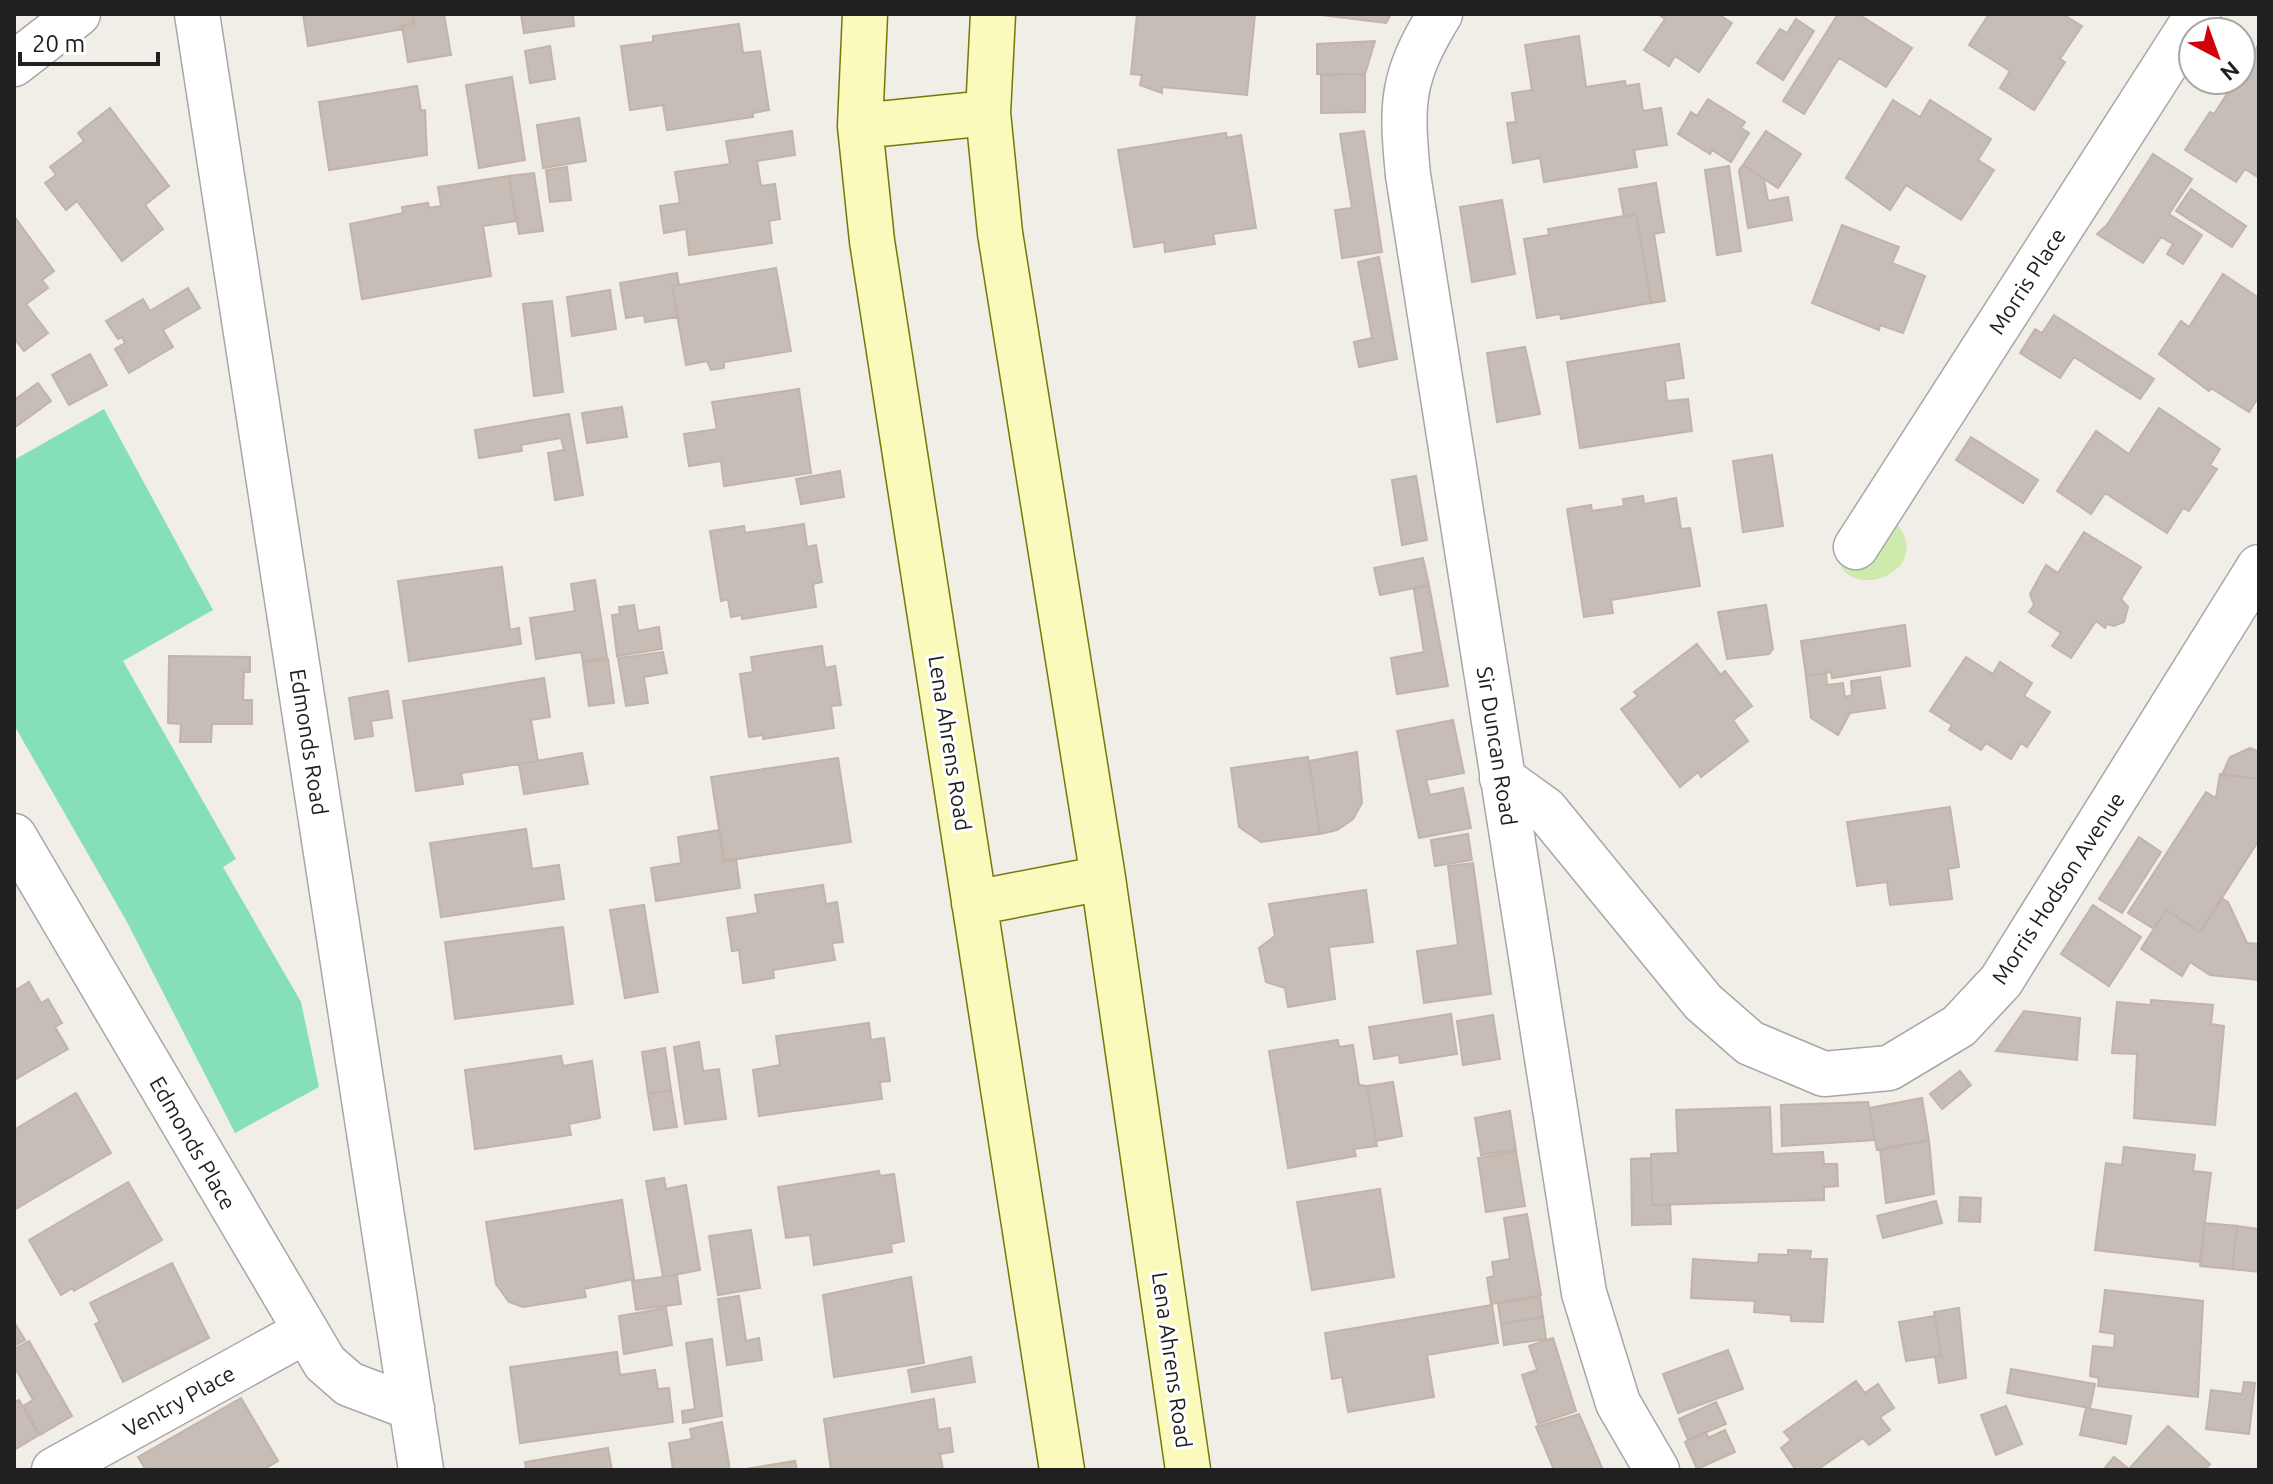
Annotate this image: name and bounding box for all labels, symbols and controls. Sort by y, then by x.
scale bar [20,16,158,66]
north arrow [2177,16,2257,96]
text: 20 m [32,30,85,57]
text: N [2216,57,2245,86]
street label: Morris Place [1983,223,2070,338]
street label: Lena Ahrens Road [924,653,977,833]
street label: Sir Duncan Road [1473,665,1522,827]
street label: Edmonds Road [286,667,333,817]
street label: Morris Hodson Avenue [1986,787,2129,988]
street label: Edmonds Place [145,1072,242,1214]
street label: Lena Ahrens Road [1148,1270,1197,1450]
street label: Ventry Place [119,1360,239,1441]

